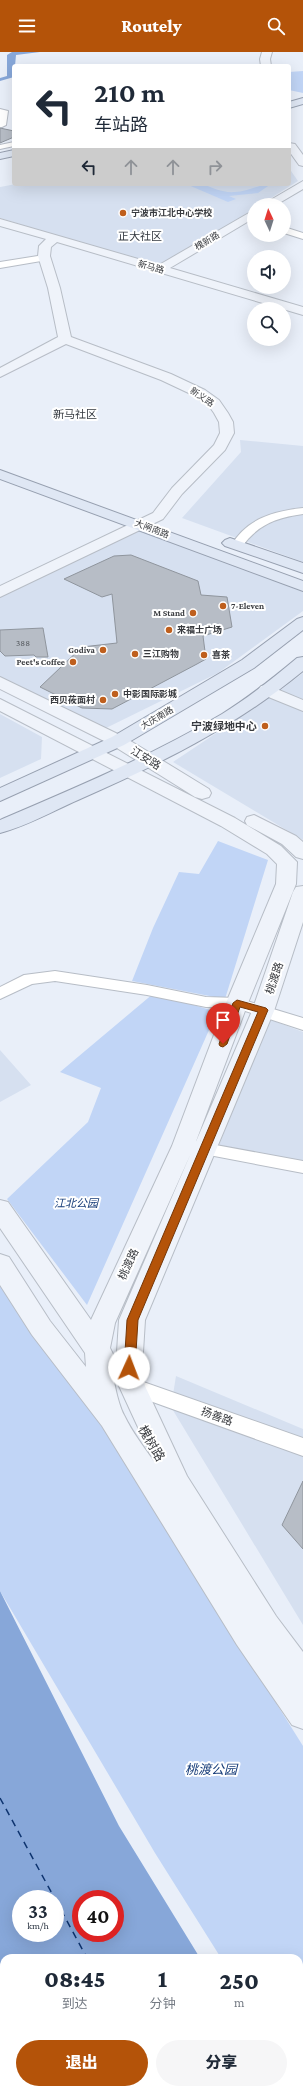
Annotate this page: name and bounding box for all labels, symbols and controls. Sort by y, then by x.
icon: menu [16,15,38,37]
icon: search [265,15,287,37]
text: Routely [121,16,182,36]
text: 210 m [94,77,165,108]
icon: left [28,80,80,132]
text: 车站路 [94,115,148,135]
icon: left [78,156,100,178]
icon: ahead [120,156,142,178]
icon: ahead [162,156,184,178]
icon: right [204,156,226,178]
north arrow [247,198,291,242]
map controls [247,198,291,346]
place label: 宁波市江北中心学校 [131,207,213,218]
marker: 宁波市江北中心学校 [118,208,128,218]
district label: 正大社区 [118,230,162,242]
street label: 槐新路 [193,230,221,252]
button: sound [247,250,291,294]
street label: 新马路 [137,258,165,276]
button: search [247,302,291,346]
street label: 新义路 [188,385,216,409]
district label: 新马社区 [53,408,97,420]
street label: 大闸南路 [133,518,171,540]
marker: 7-Eleven [218,601,228,611]
place label: 7-Eleven [231,601,265,611]
place label: M Stand [153,608,185,618]
marker: M Stand [188,608,198,618]
marker: 来福士广场 [164,625,174,635]
place label: 来福士广场 [177,625,222,635]
house number: 388 [16,638,30,648]
place label: Godiva [68,645,96,655]
marker: Godiva [98,645,108,655]
marker: 三江购物 [130,649,140,659]
place label: 三江购物 [143,649,179,659]
marker: 喜茶 [199,650,209,660]
place label: 喜茶 [212,650,230,660]
place label: Peet's Coffee [16,657,65,667]
marker: Peet's Coffee [68,657,78,667]
place label: 中影国际影城 [123,688,177,699]
marker: 中影国际影城 [110,689,120,699]
place label: 西贝莜面村 [50,694,95,705]
marker: 西贝莜面村 [98,695,108,705]
street label: 大庆南路 [139,705,175,731]
place label: 宁波绿地中心 [191,720,257,732]
marker: 宁波绿地中心 [260,721,270,731]
street label: 江安路 [129,744,163,772]
street label: 桃渡路 [263,960,285,996]
pin [206,1003,240,1044]
icon: arrive [212,1009,234,1031]
park label: 江北公园 [54,1197,100,1209]
street label: 桃渡路 [116,1247,140,1281]
position arrow [108,1347,150,1389]
street label: 扬善路 [199,1405,235,1427]
street label: 槐树路 [135,1423,168,1464]
park label: 桃渡公园 [185,1762,239,1777]
speed limit sign: 40 [72,1890,124,1942]
text: 33 [28,1900,48,1922]
text: km/h [27,1920,49,1931]
text: 08:45 [44,1965,106,1992]
text: 1 [158,1965,167,1992]
text: 250 [219,1967,259,1994]
text: m [234,1995,244,2010]
text: 到达 [62,1996,88,2011]
text: 分钟 [149,1996,176,2011]
button: 退出 [16,2040,148,2086]
button: 分享 [156,2040,287,2086]

